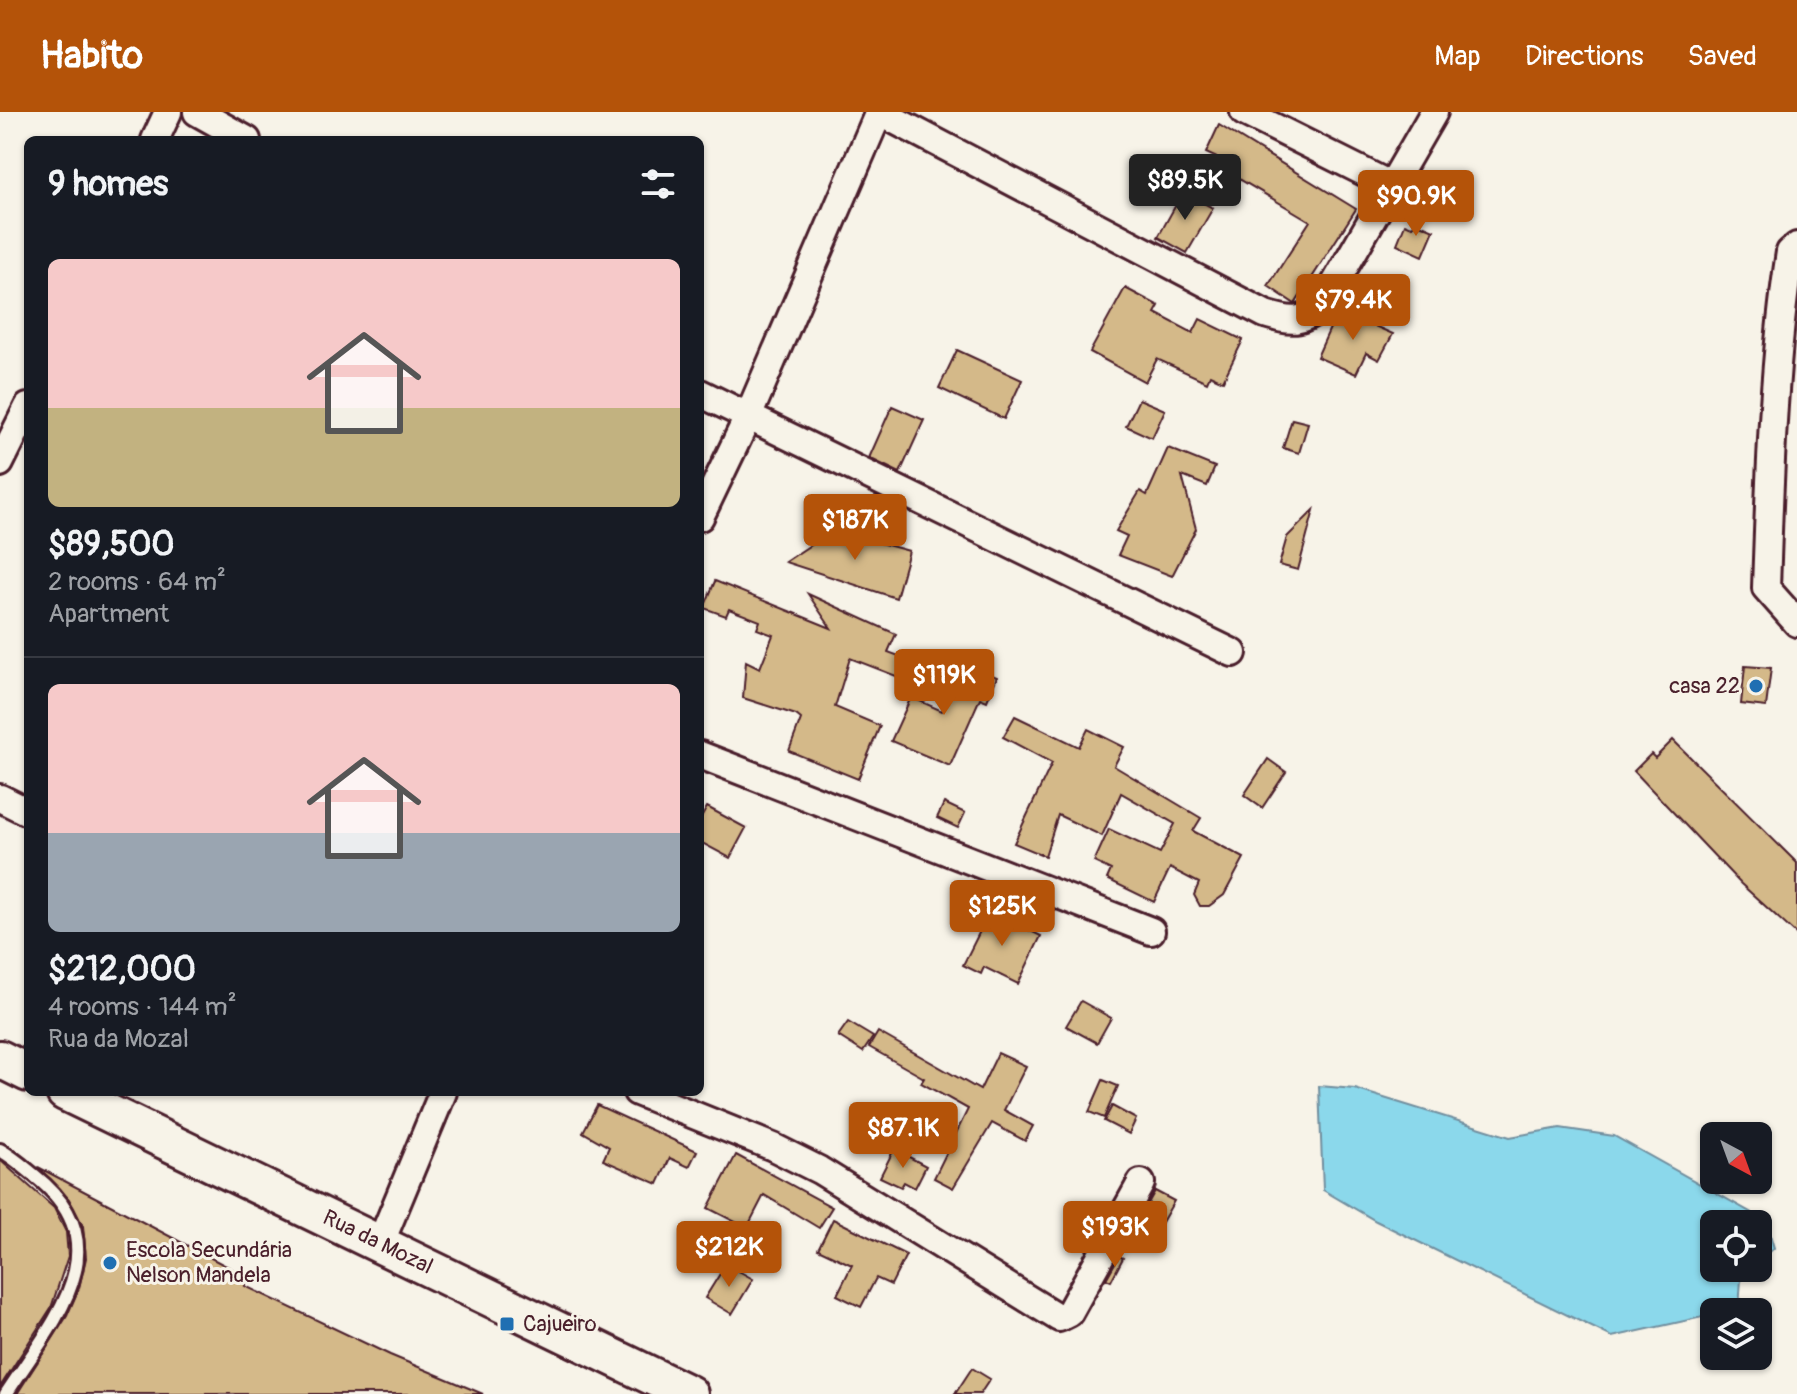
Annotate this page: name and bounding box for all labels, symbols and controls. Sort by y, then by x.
text: Habito [40,32,143,80]
text: Map [1434,39,1481,74]
text: Directions [1525,39,1644,74]
text: Saved [1688,39,1757,74]
pin: $89.5K [1120,154,1250,222]
icon: filters [636,162,680,206]
text: 9 homes [48,163,168,206]
text: $89.5K [1147,164,1223,196]
pin: $90.9K [1351,170,1481,238]
text: $90.9K [1376,180,1456,212]
pin: $79.4K [1288,274,1418,342]
text: $79.4K [1314,284,1392,316]
icon: home [292,311,436,455]
pin: $187K [799,494,911,562]
text: $187K [822,504,888,536]
text: $89,500 [48,523,175,566]
text: 2 rooms · 64 m² [48,566,226,598]
text: Apartment [48,598,169,630]
pin: $119K [888,649,1000,717]
text: $119K [912,659,976,691]
place label: casa 22 [1669,672,1740,700]
marker: casa 22 [1747,677,1765,695]
icon: home [292,736,436,880]
pin: $125K [946,880,1058,948]
text: $125K [968,890,1036,922]
text: $212,000 [48,948,196,991]
text: 4 rooms · 144 m² [48,991,237,1023]
text: Rua da Mozal [48,1023,189,1055]
pin: $87.1K [838,1102,968,1170]
text: $87.1K [867,1112,939,1144]
north arrow [1700,1122,1772,1194]
map controls [1700,1122,1772,1370]
pin: $193K [1059,1201,1171,1269]
street label: Rua da Mozal [318,1203,438,1281]
button: locate [1700,1210,1772,1282]
text: $193K [1081,1211,1149,1243]
pin: $212K [673,1221,785,1289]
text: $212K [694,1231,764,1263]
place label: Escola Secundária Nelson Mandela [126,1236,292,1289]
marker: Escola Secundária Nelson Mandela [101,1254,119,1272]
button: layers [1700,1298,1772,1370]
place label: Cajueiro [523,1310,597,1338]
marker: Cajueiro [498,1315,516,1333]

